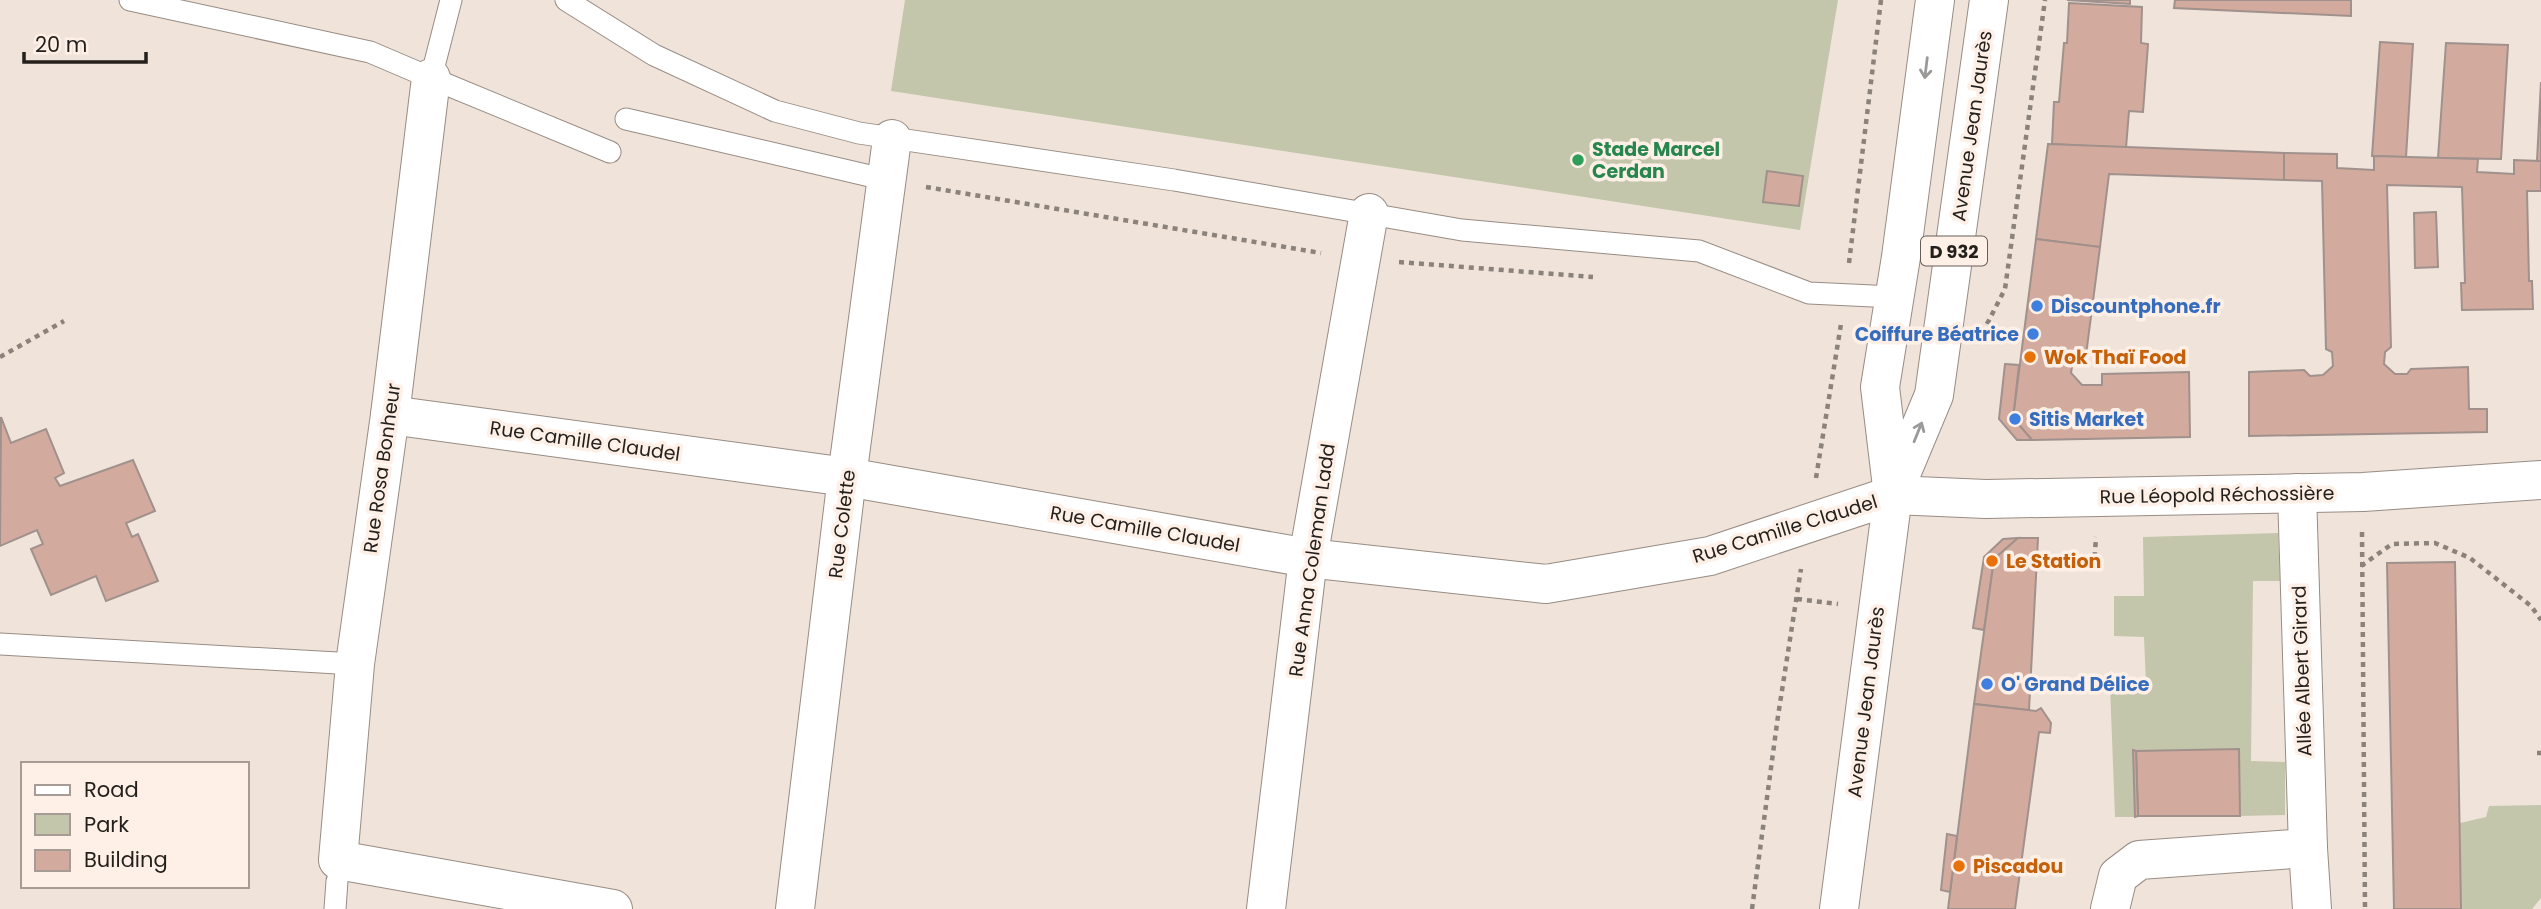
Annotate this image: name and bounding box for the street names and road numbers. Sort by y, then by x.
street label: Avenue Jean Jaurès [1945,29,1999,223]
road number: D 932 [1921,236,1987,265]
street label: Rue Rosa Bonheur [357,381,407,555]
street label: Rue Camille Claudel [488,414,682,468]
street label: Rue Anna Coleman Ladd [1282,442,1342,678]
street label: Rue Colette [822,468,862,580]
street label: Rue Léopold Réchossière [2099,479,2335,511]
street label: Rue Camille Claudel [1689,488,1881,570]
street label: Rue Camille Claudel [1048,499,1242,559]
street label: Allée Albert Girard [2286,585,2318,757]
street label: Avenue Jean Jaurès [1841,605,1891,799]

